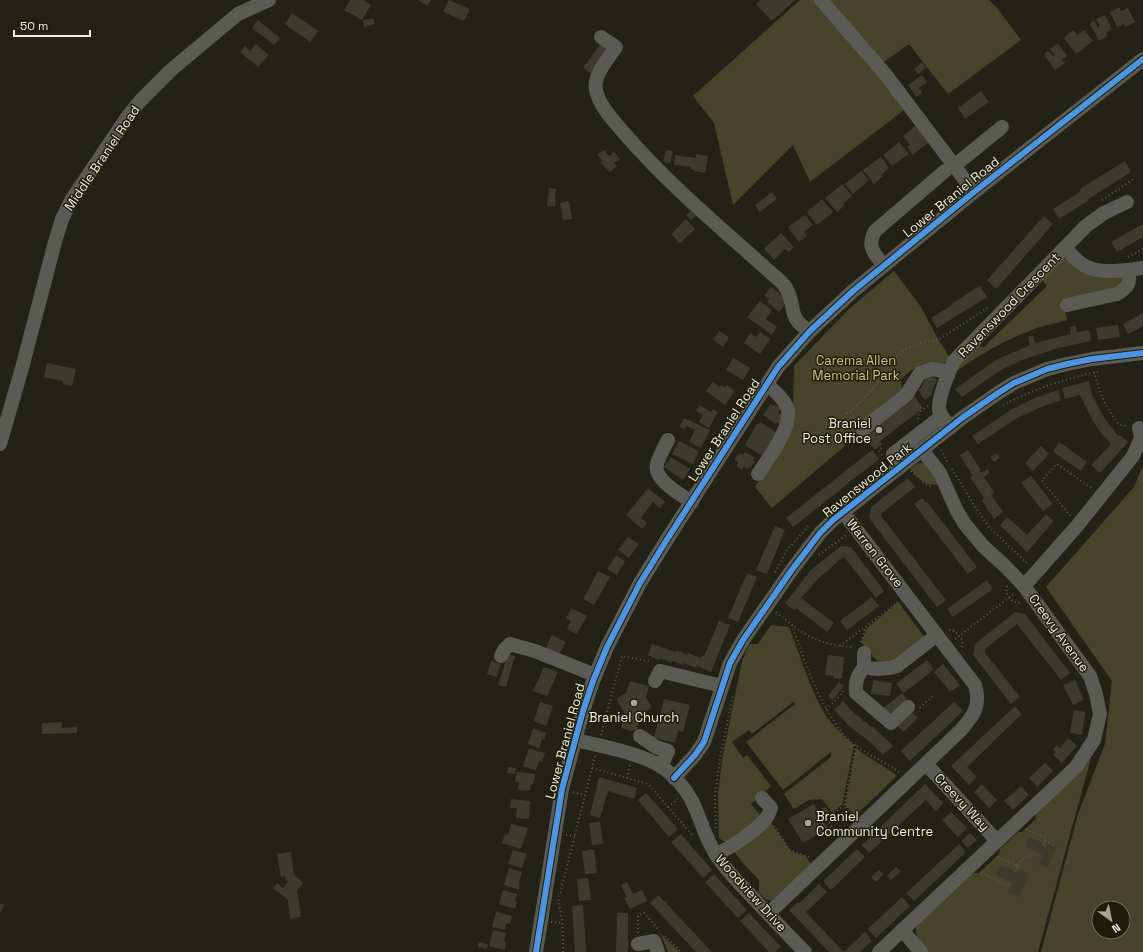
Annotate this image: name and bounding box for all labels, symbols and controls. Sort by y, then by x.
scale bar [14,12,90,38]
text: 50 m [20,18,48,34]
street label: Middle Braniel Road [60,102,144,214]
street label: Lower Braniel Road [899,153,1003,241]
street label: Ravenswood Crescent [954,249,1064,361]
park label: Carema Allen Memorial Park [812,352,900,384]
street label: Lower Braniel Road [684,375,764,485]
place label: Braniel Post Office [802,415,871,447]
marker: Braniel Post Office [874,425,884,435]
street label: Ravenswood Park [819,439,915,521]
street label: Warren Grove [843,515,907,591]
street label: Creevy Avenue [1025,591,1093,675]
street label: Lower Braniel Road [541,681,589,801]
marker: Braniel Church [629,698,639,708]
place label: Braniel Church [589,709,679,726]
street label: Creevy Way [931,770,993,834]
place label: Braniel Community Centre [816,808,933,840]
marker: Braniel Community Centre [803,818,813,828]
street label: Woodview Drive [712,851,790,935]
north arrow [1091,900,1131,940]
text: N [1110,921,1123,936]

